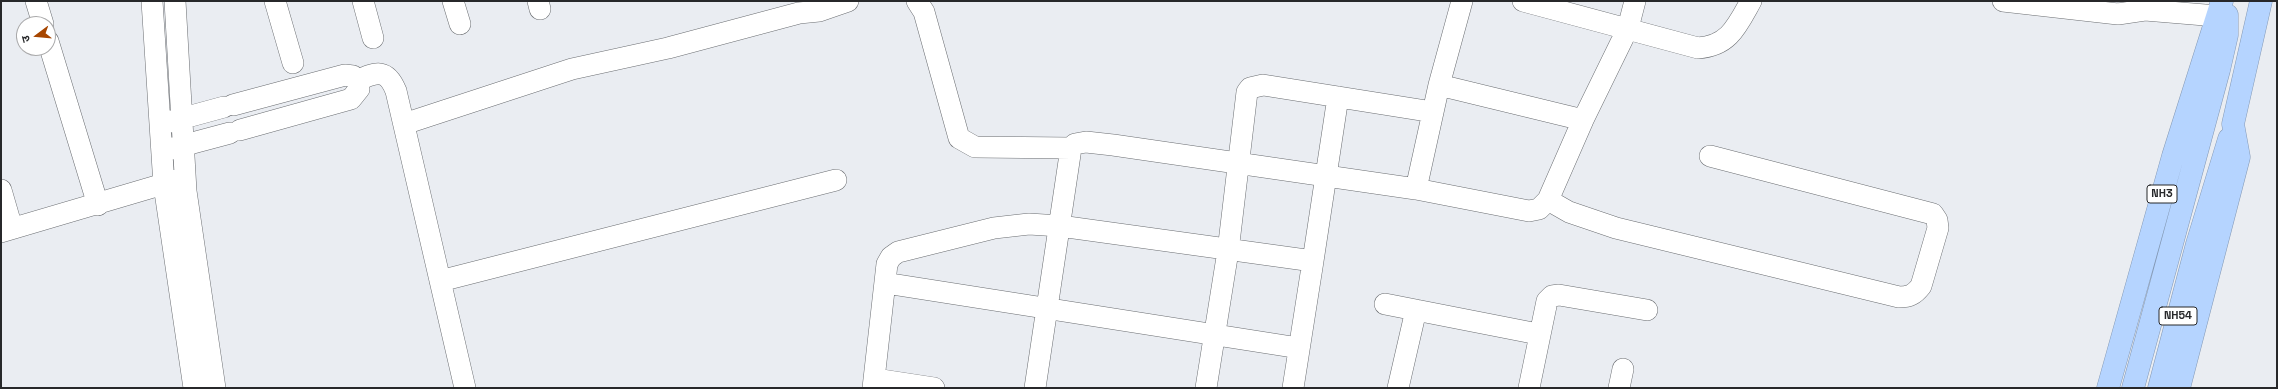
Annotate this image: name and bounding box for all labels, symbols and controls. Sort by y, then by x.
north arrow [16,16,56,56]
text: उ [18,34,33,44]
road number: NH3 [2147,185,2177,203]
road number: NH54 [2159,307,2197,325]

